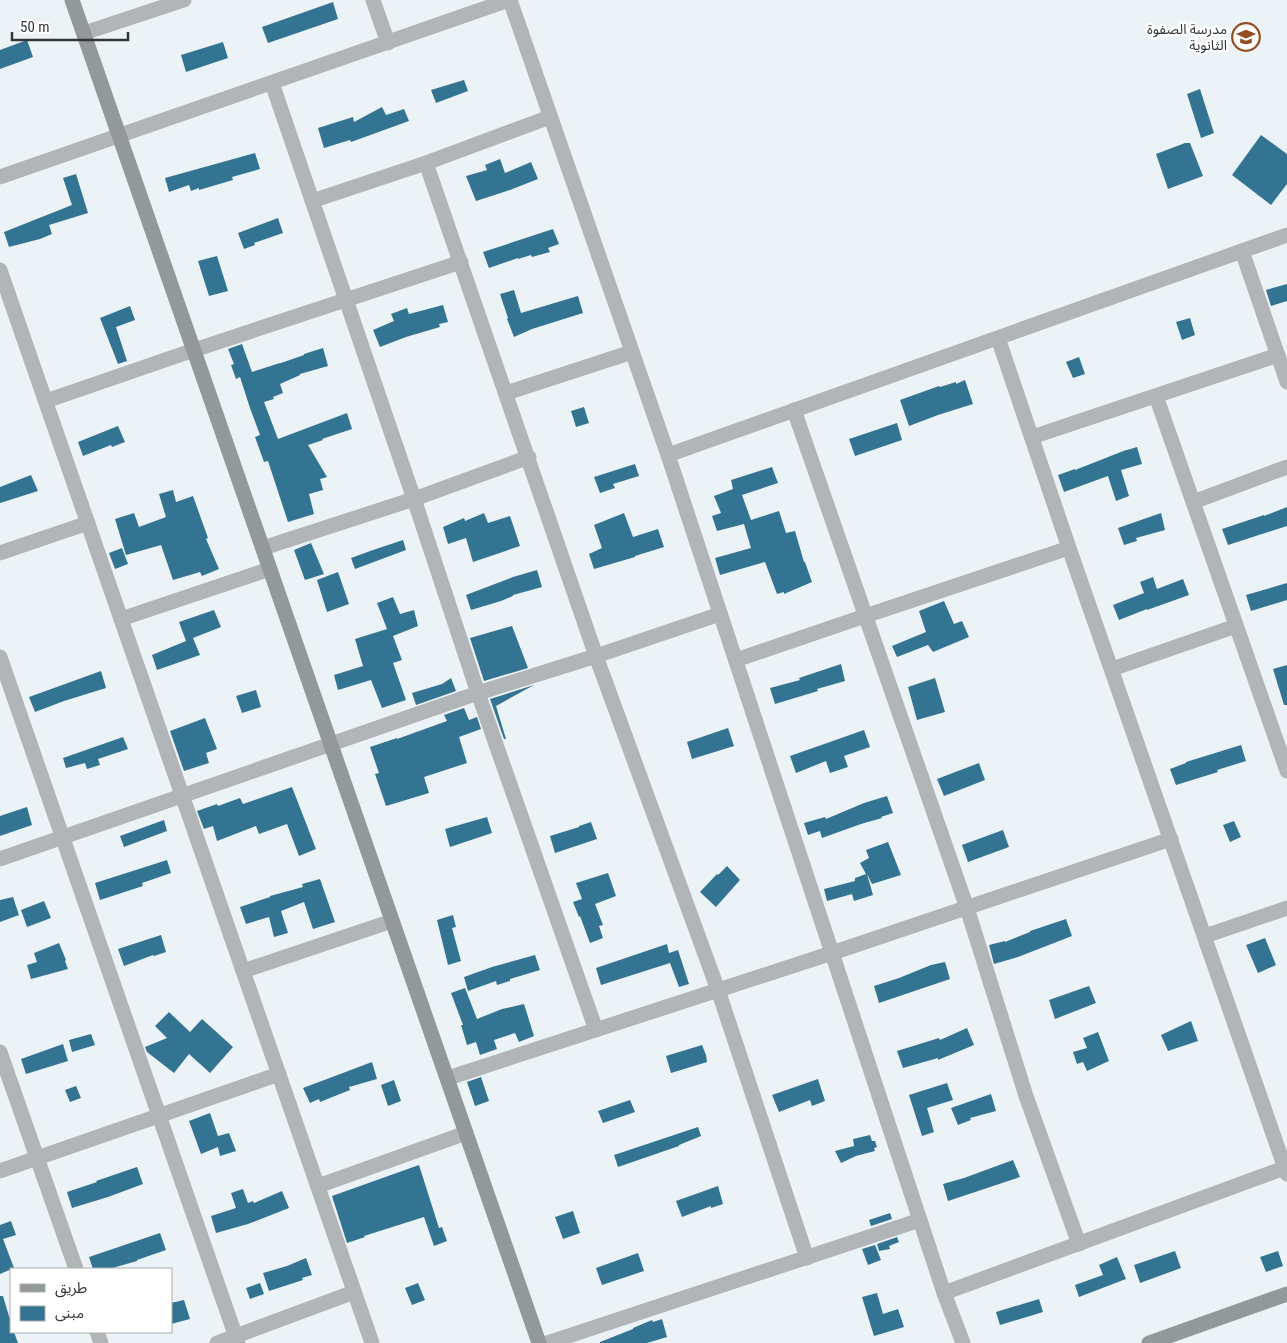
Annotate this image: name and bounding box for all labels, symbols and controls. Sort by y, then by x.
scale bar [12,10,129,42]
text: 50 m [20,18,50,36]
place label: مدرسة الصفوة الثانوية [1147,21,1227,54]
school or university icon: مدرسة الصفوة الثانوية [1231,22,1261,52]
legend [10,1268,172,1333]
text: طريق [55,1279,87,1298]
text: مبنى [55,1304,84,1322]

